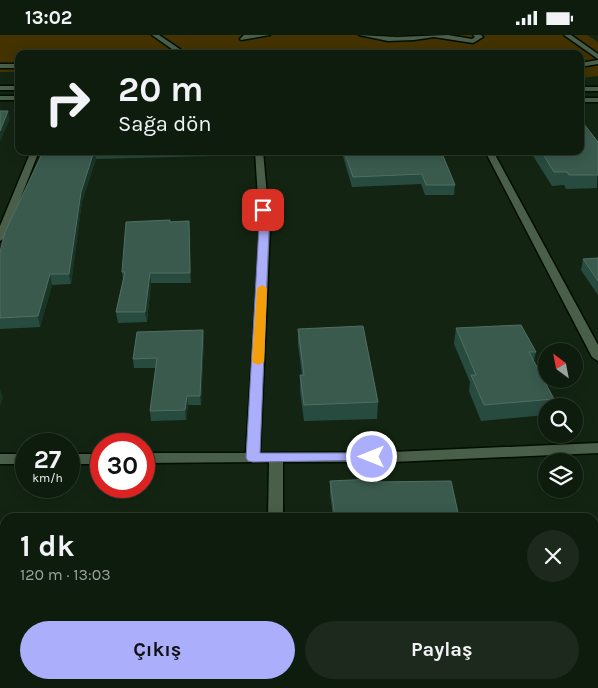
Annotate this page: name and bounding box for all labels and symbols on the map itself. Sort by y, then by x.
pin [242,189,284,231]
north arrow [538,343,582,387]
position arrow [345,430,397,482]
speed limit sign: 30 [90,433,155,498]

